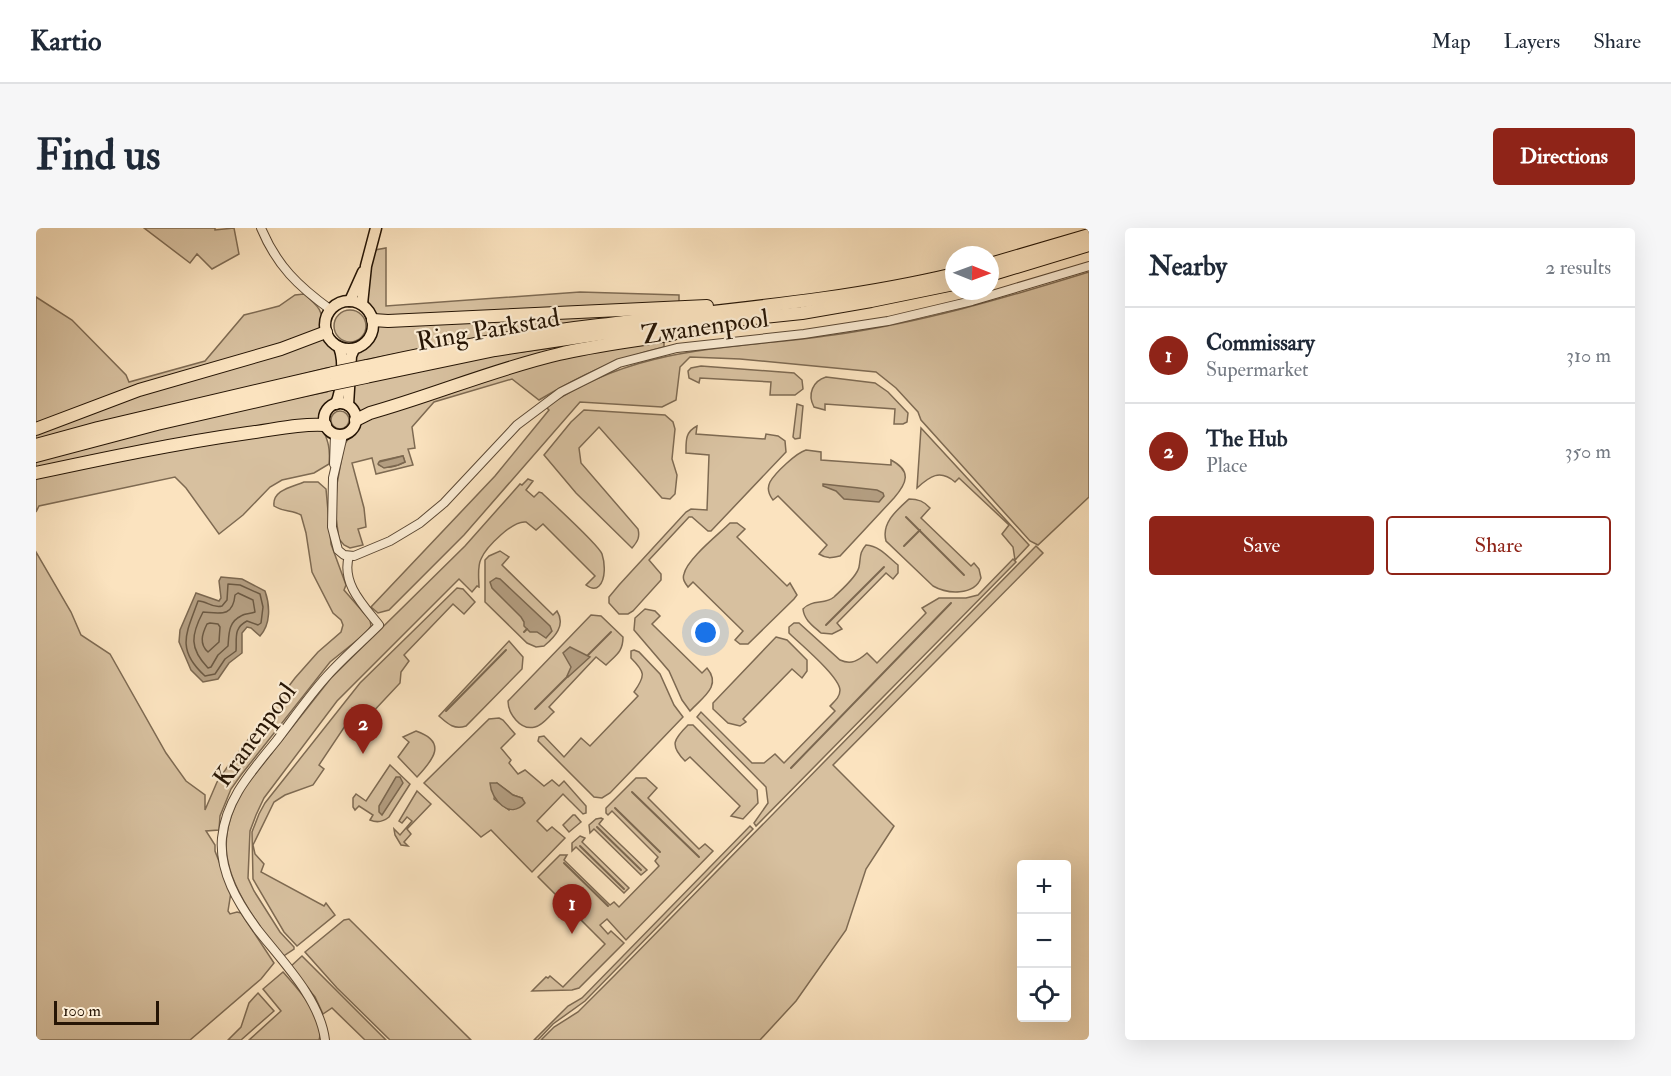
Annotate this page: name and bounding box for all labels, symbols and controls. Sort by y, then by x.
text: Kartio [30,24,101,59]
text: Map [1431,28,1471,55]
text: Layers [1504,28,1560,55]
text: Share [1593,28,1641,55]
button: Directions [1493,128,1635,185]
text: Find us [36,130,160,182]
north arrow [945,246,999,300]
text: Nearby [1149,251,1227,283]
text: 2 results [1545,255,1611,280]
street label: Ring Parkstad [414,302,562,358]
street label: Zwanenpool [639,302,771,353]
text: Commissary [1206,329,1315,357]
text: 1 [1165,343,1172,368]
text: 310 m [1566,343,1611,368]
text: Supermarket [1206,357,1309,382]
text: The Hub [1206,425,1288,453]
text: 2 [1163,439,1174,464]
text: 350 m [1565,439,1611,464]
text: Place [1206,453,1247,478]
button: Save [1149,516,1374,575]
button: Share [1386,516,1611,575]
your location [691,618,720,647]
street label: Kranenpool [207,676,304,794]
pin: 2 [344,704,382,754]
map controls [1017,860,1071,1022]
button: + [1017,860,1071,914]
pin: 1 [552,884,592,934]
button: − [1017,914,1071,968]
button: locate [1017,968,1071,1022]
scale bar [54,998,159,1026]
text: 100 m [63,1001,101,1021]

